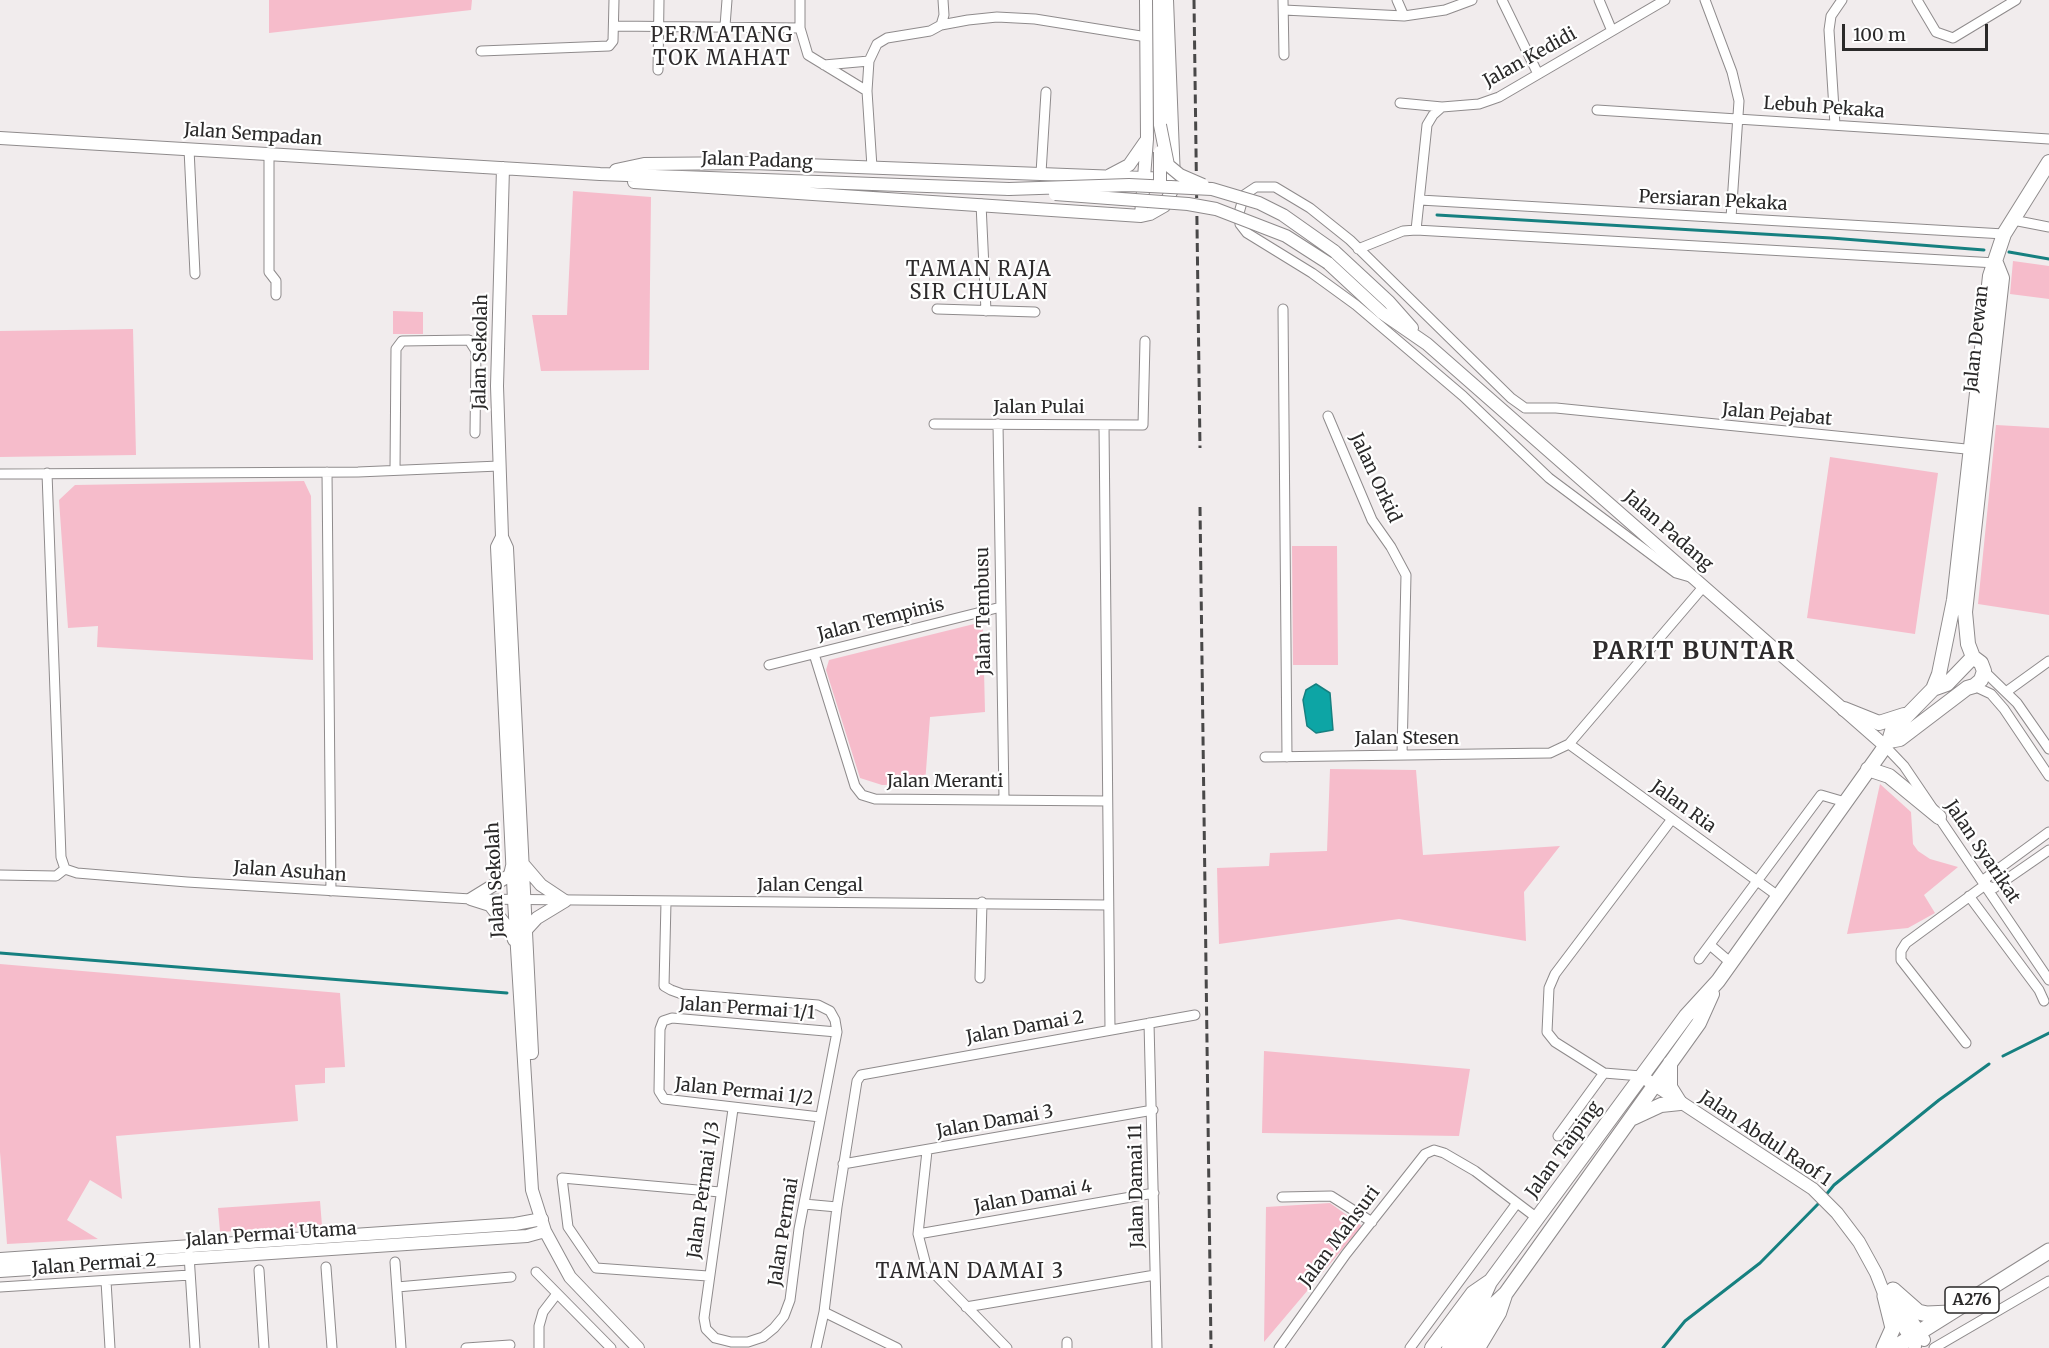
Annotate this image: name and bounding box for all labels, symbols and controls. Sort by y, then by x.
scale bar [1845,12,1990,50]
text: 100 m [1853,23,1906,46]
district label: PERMATANG TOK MAHAT [650,24,794,71]
street label: Jalan Kedidi [1480,24,1580,92]
street label: Lebuh Pekaka [1763,93,1885,123]
street label: Jalan Sempadan [183,119,323,151]
street label: Jalan Padang [701,148,813,174]
street label: Persiaran Pekaka [1638,186,1788,216]
district label: TAMAN RAJA SIR CHULAN [906,258,1052,305]
street label: Jalan Dewan [1961,284,1993,394]
street label: Jalan Sekolah [469,294,493,410]
street label: Jalan Pulai [993,397,1085,419]
street label: Jalan Pejabat [1721,399,1833,431]
street label: Jalan Orkid [1345,430,1405,526]
street label: Jalan Padang [1619,486,1717,576]
street label: Jalan Tembusu [972,547,996,675]
street label: Jalan Tempinis [816,594,946,646]
district label: PARIT BUNTAR [1592,638,1796,666]
street label: Jalan Stesen [1355,728,1459,750]
street label: Jalan Meranti [887,771,1003,793]
street label: Jalan Ria [1646,776,1720,838]
street label: Jalan Syarikat [1940,796,2024,908]
street label: Jalan Sekolah [482,821,510,939]
street label: Jalan Asuhan [233,857,347,887]
street label: Jalan Cengal [757,875,863,897]
street label: Jalan Permai 1/1 [678,993,816,1025]
street label: Jalan Damai 2 [965,1007,1085,1049]
street label: Jalan Permai 1/2 [674,1074,814,1110]
street label: Jalan Abdul Raof 1 [1695,1087,1835,1191]
street label: Jalan Taiping [1522,1097,1606,1203]
street label: Jalan Damai 3 [935,1101,1055,1143]
street label: Jalan Permai 1/3 [684,1120,724,1260]
street label: Jalan Damai 11 [1125,1124,1149,1248]
street label: Jalan Permai [765,1176,803,1288]
street label: Jalan Damai 4 [972,1176,1094,1218]
street label: Jalan Mahsuri [1295,1182,1385,1292]
street label: Jalan Permai Utama [185,1218,357,1252]
street label: Jalan Permai 2 [31,1250,157,1280]
district label: TAMAN DAMAI 3 [875,1260,1065,1284]
road number: A276 [1945,1287,1999,1313]

